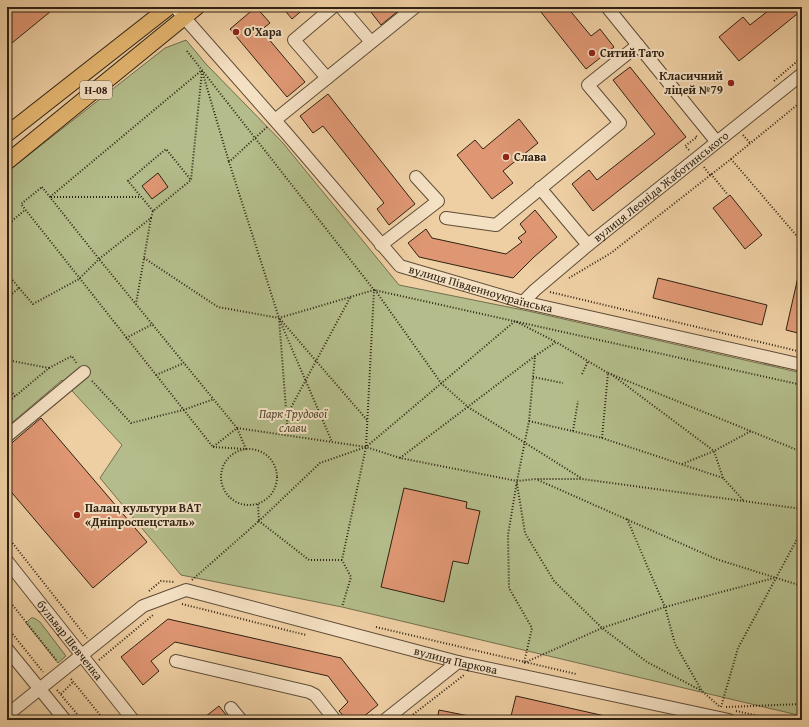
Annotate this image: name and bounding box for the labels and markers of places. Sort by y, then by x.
place label: О'Хара [244,23,283,40]
marker: О'Хара [231,27,241,37]
place label: Ситий Тато [600,44,665,61]
marker: Ситий Тато [587,48,597,58]
place label: Класичний ліцей №79 [659,67,723,98]
marker: Класичний ліцей №79 [726,78,736,88]
place label: Слава [514,148,547,165]
marker: Слава [501,152,511,162]
place label: Палац культури ВАТ «Дніпроспецсталь» [85,499,201,530]
marker: Палац культури ВАТ «Дніпроспецсталь» [72,510,82,520]

